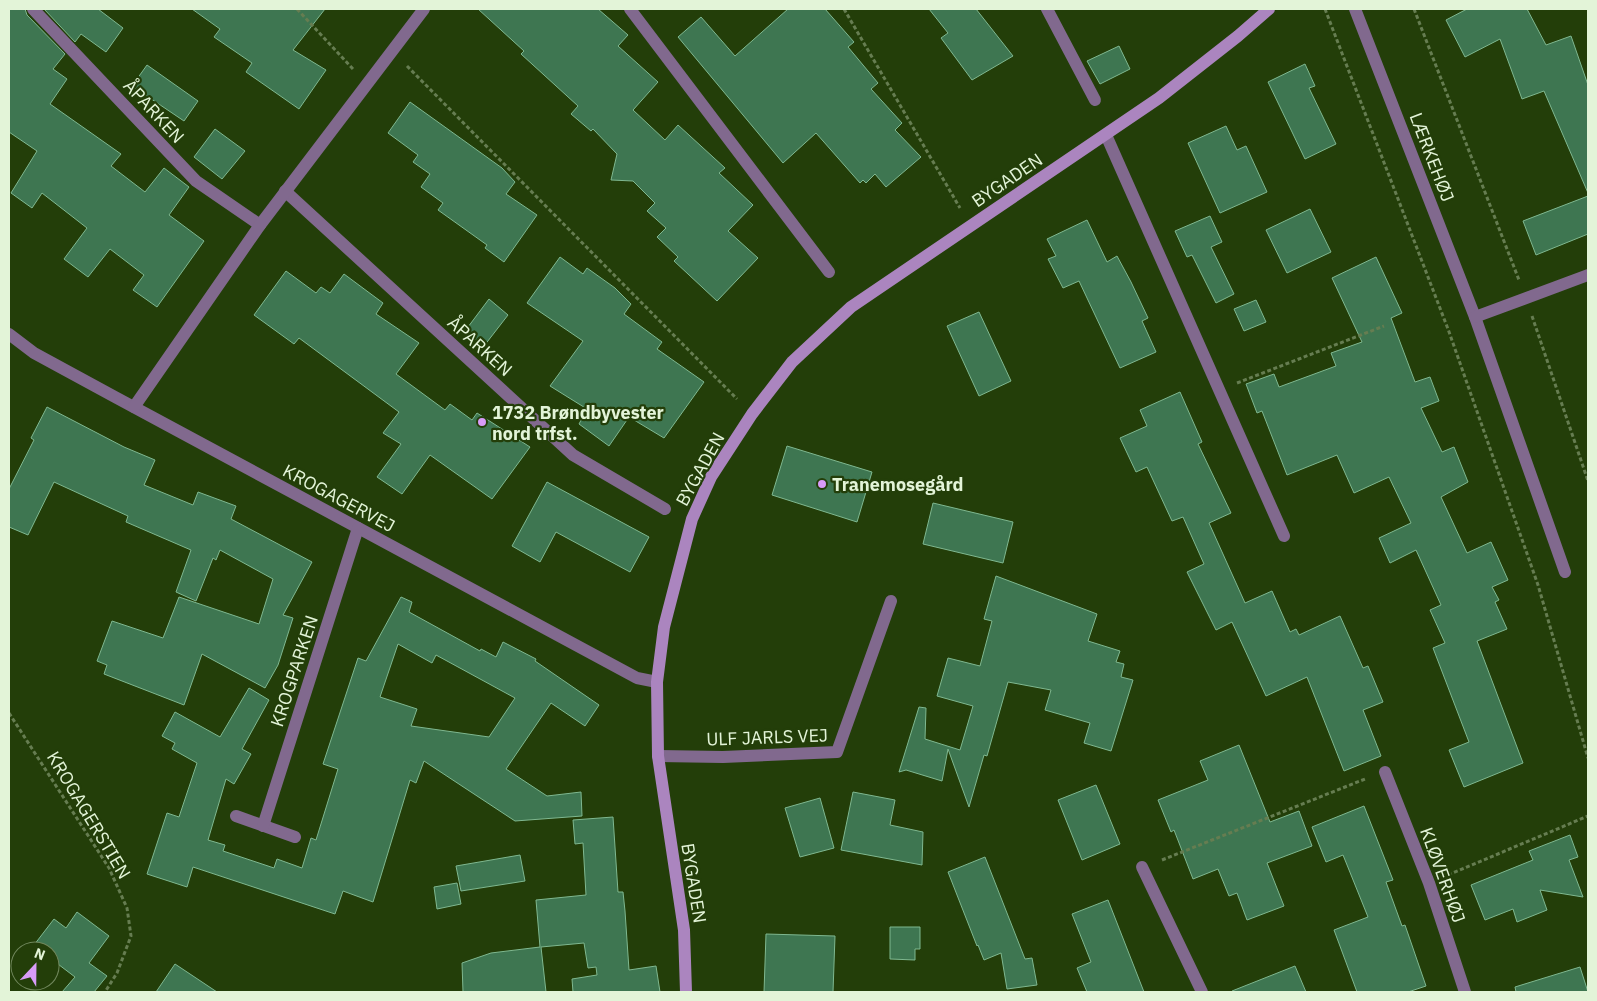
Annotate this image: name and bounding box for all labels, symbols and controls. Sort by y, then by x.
street label: ÅPARKEN [119,73,190,148]
street label: LÆRKEHØJ [1405,109,1459,205]
street label: BYGADEN [967,148,1047,212]
street label: ÅPARKEN [443,310,518,381]
place label: 1732 Brøndbyvester nord trfst. [492,401,664,445]
marker: 1732 Brøndbyvester nord trfst. [476,416,488,428]
street label: BYGADEN [670,428,730,510]
street label: KROGAGERVEJ [279,459,399,537]
place label: Tranemosegård [832,473,964,496]
marker: Tranemosegård [816,478,828,490]
street label: KROGPARKEN [265,612,323,730]
street label: ULF JARLS VEJ [706,723,828,751]
street label: KROGAGERSTIEN [42,747,136,883]
street label: KLØVERHØJ [1415,824,1471,926]
street label: BYGADEN [676,841,712,925]
north arrow [10,941,60,991]
text: N [32,944,48,964]

